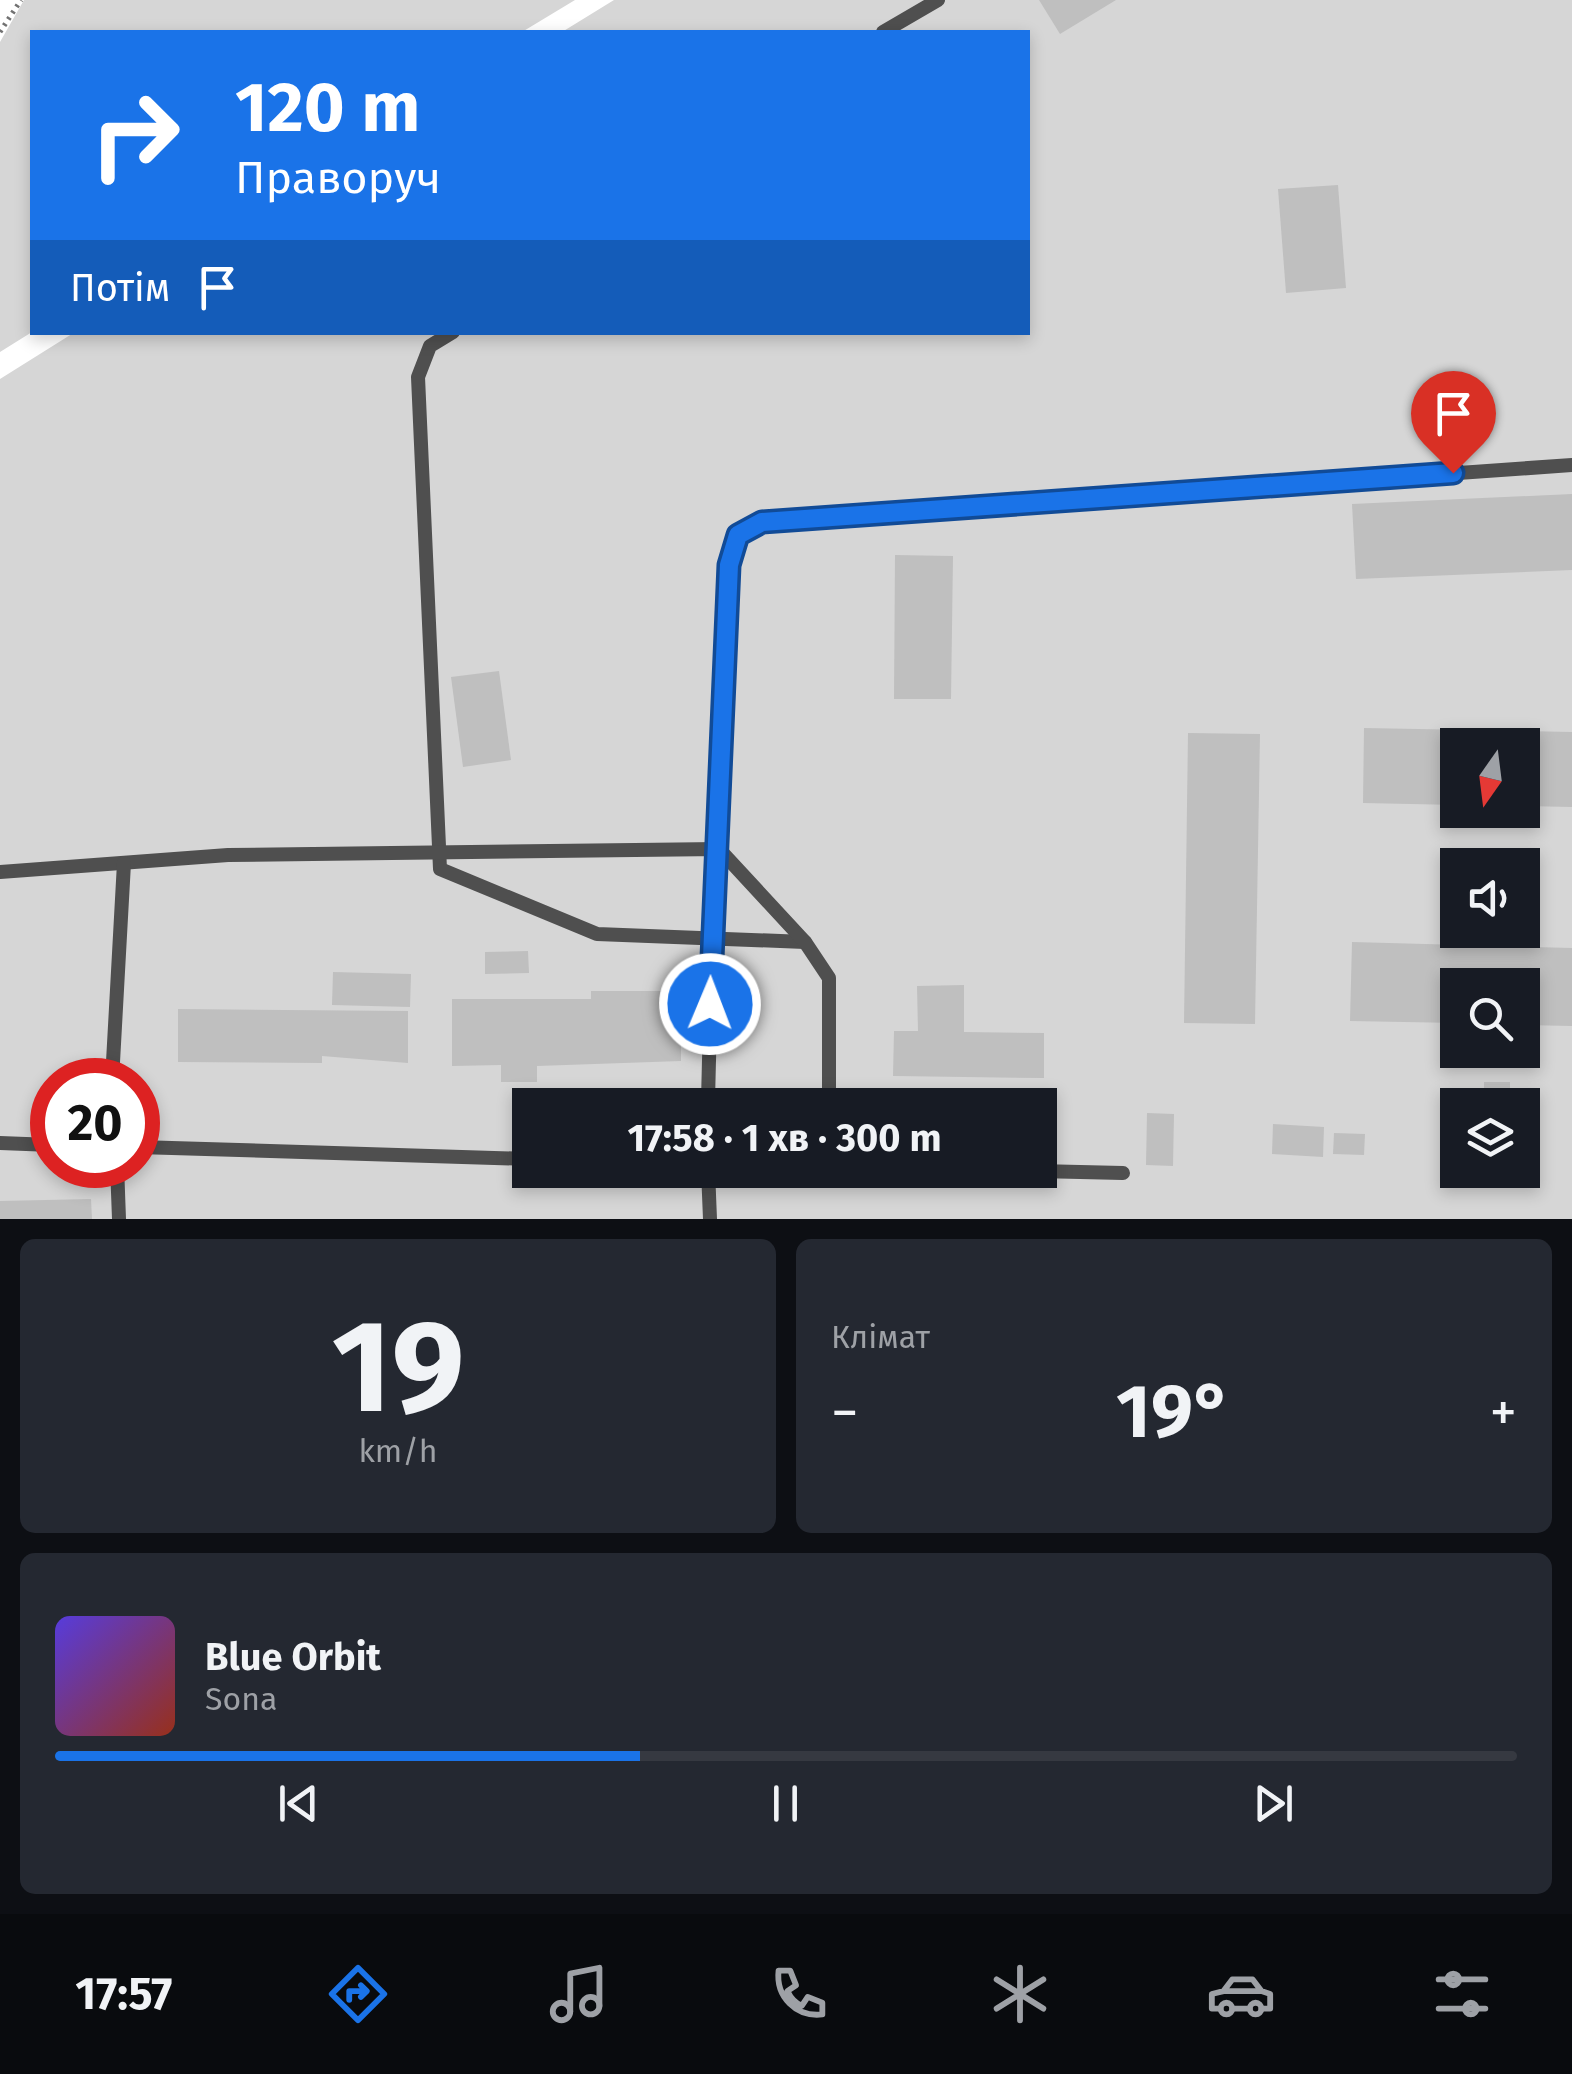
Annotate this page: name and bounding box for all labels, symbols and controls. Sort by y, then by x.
text: 120 m [235,66,420,150]
icon: right [70,70,200,200]
text: Праворуч [235,151,441,205]
icon: arrive [190,260,245,315]
text: Потім [70,265,170,311]
pin [1411,371,1496,474]
icon: arrive [1426,386,1481,441]
north arrow [1440,728,1540,828]
map controls [1440,728,1540,1188]
button: sound [1440,848,1540,948]
position arrow [658,952,762,1056]
button: search [1440,968,1540,1068]
speed limit sign: 20 [30,1058,160,1188]
button: layers [1440,1088,1540,1188]
text: 17:58 · 1 хв · 300 m [627,1115,942,1161]
text: 19 [331,1289,465,1445]
text: Клімат [831,1318,930,1356]
text: 19° [1116,1367,1232,1457]
text: − [831,1380,859,1446]
text: + [1490,1380,1517,1446]
text: km/h [358,1432,438,1470]
text: Blue Orbit [205,1634,381,1680]
text: Sona [205,1680,277,1718]
icon: previous [271,1776,326,1831]
icon: pause [758,1776,813,1831]
icon: next [1246,1776,1301,1831]
icon: directions [323,1959,393,2029]
icon: music [544,1959,614,2029]
icon: phone [764,1959,834,2029]
icon: climate [985,1959,1055,2029]
icon: car [1206,1959,1276,2029]
icon: filters [1427,1959,1497,2029]
text: 17:57 [75,1967,172,2021]

